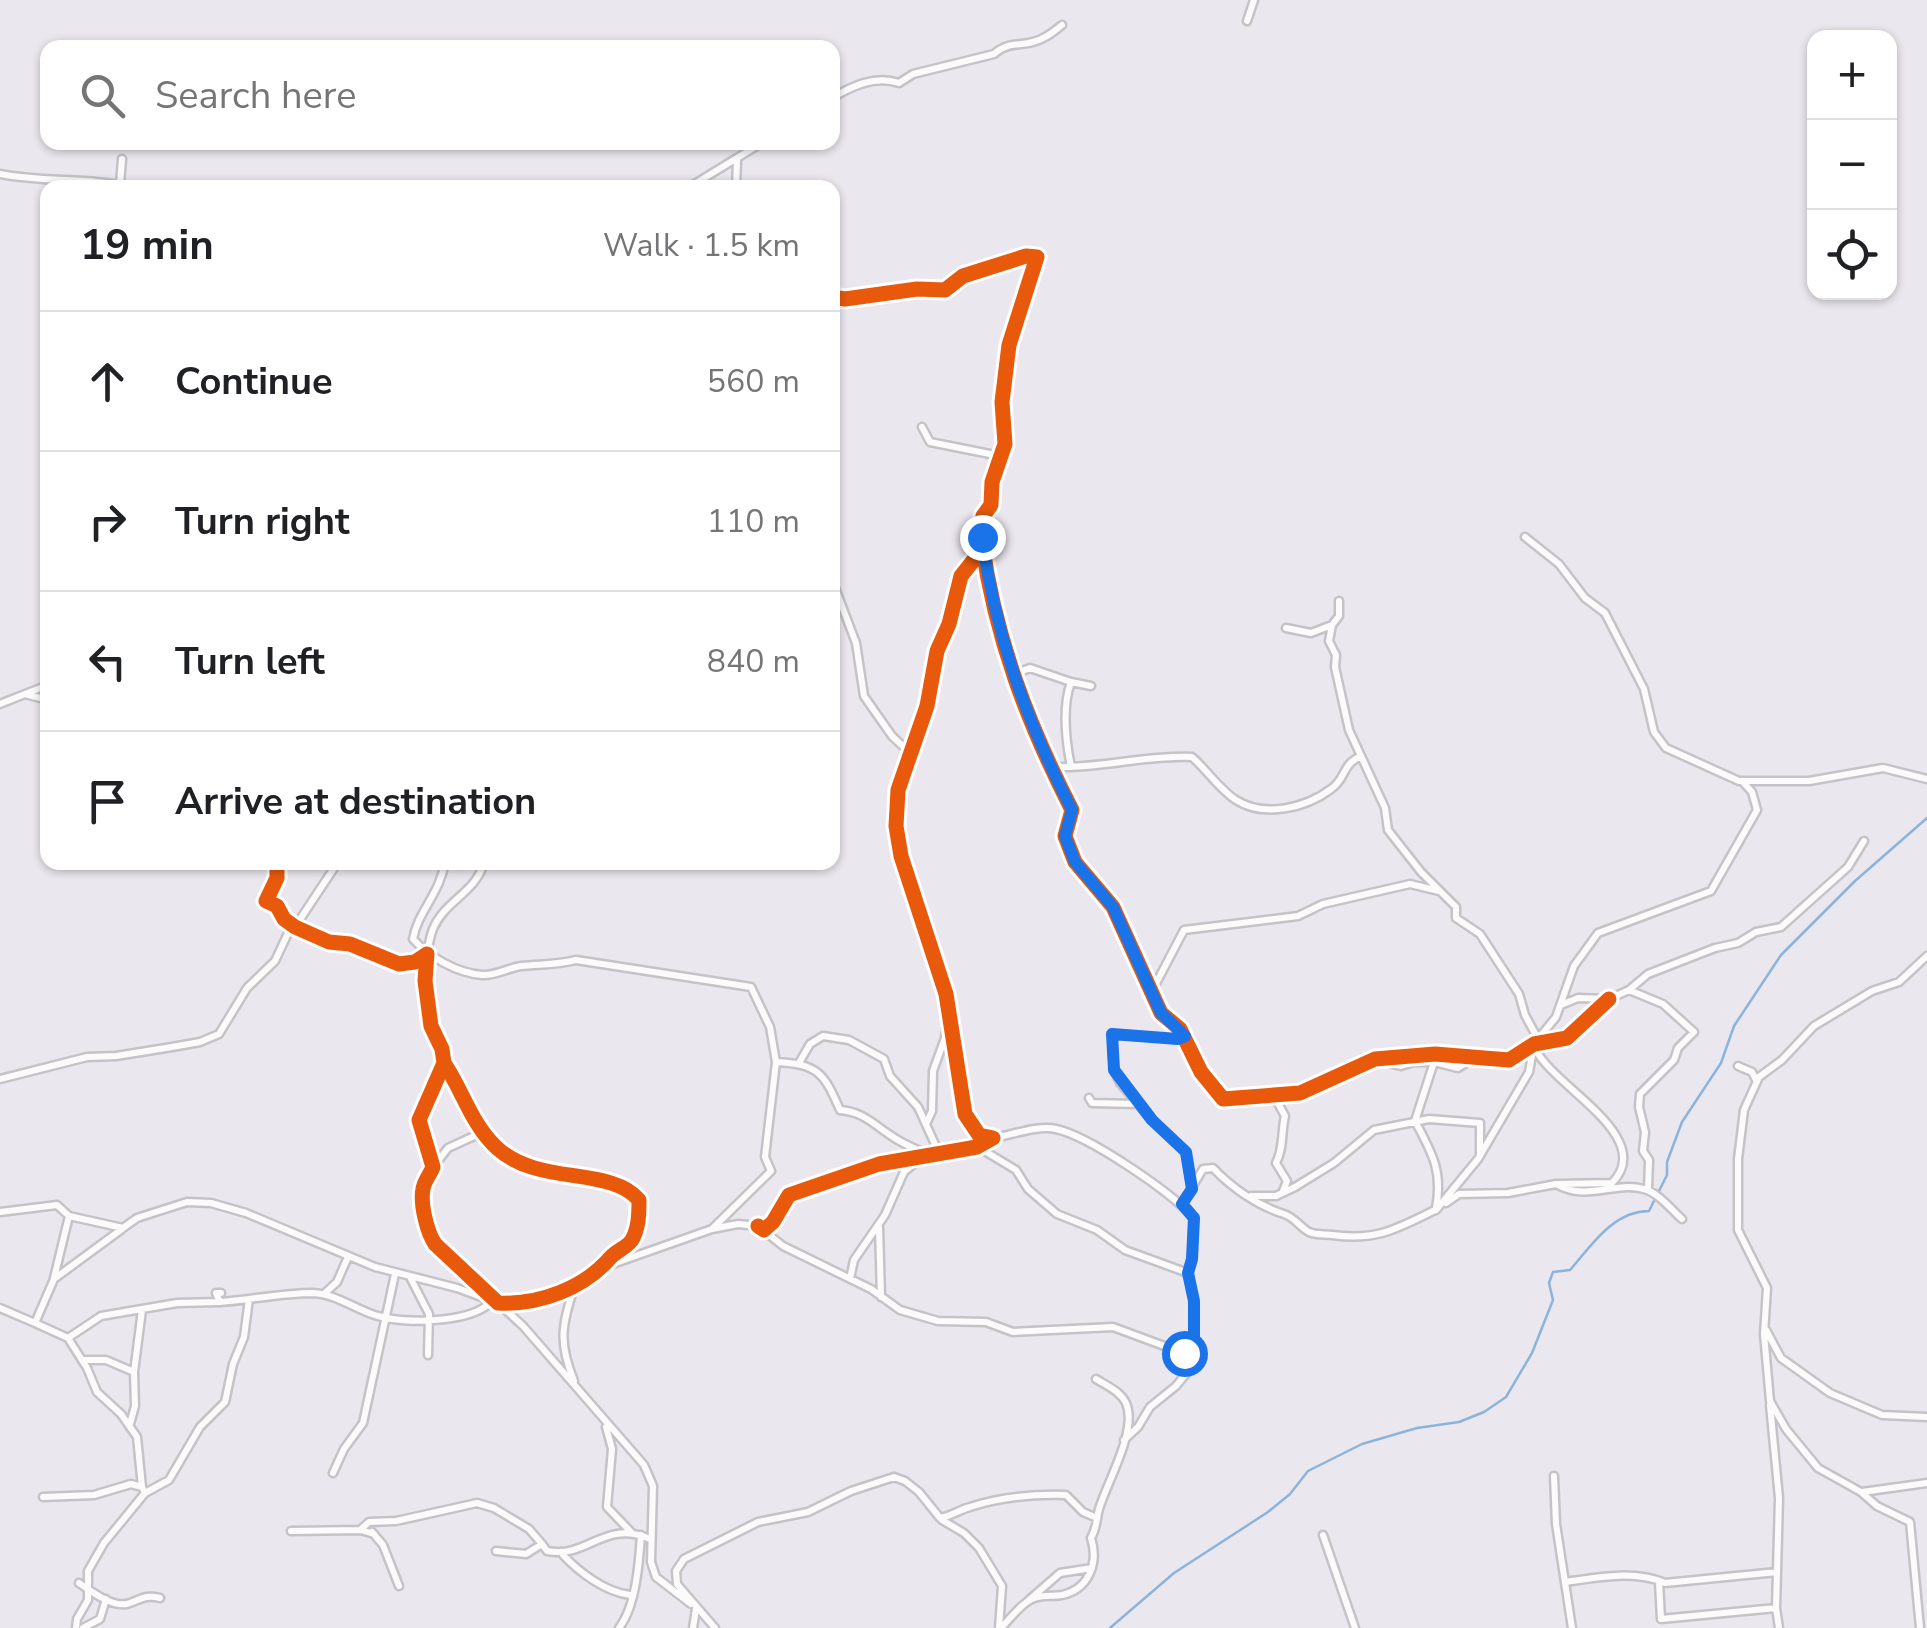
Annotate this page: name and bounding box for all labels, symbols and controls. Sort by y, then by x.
map controls [1807,30,1897,300]
button: + [1807,30,1897,120]
search box [40,40,840,150]
icon: search [75,68,130,123]
text: Search here [155,70,356,121]
button: − [1807,120,1897,210]
button: locate [1807,210,1897,300]
text: 19 min [80,217,214,274]
text: Walk · 1.5 km [603,224,800,267]
icon: ahead [80,354,135,409]
text: Continue [175,356,333,407]
text: 560 m [707,360,800,403]
icon: right [80,494,135,549]
text: Turn right [175,496,350,547]
text: 110 m [707,500,800,543]
route end [960,515,1006,561]
icon: left [80,634,135,689]
text: Turn left [175,636,325,687]
text: 840 m [707,640,800,683]
icon: arrive [80,774,135,829]
text: Arrive at destination [175,776,536,827]
route start [1162,1331,1208,1377]

